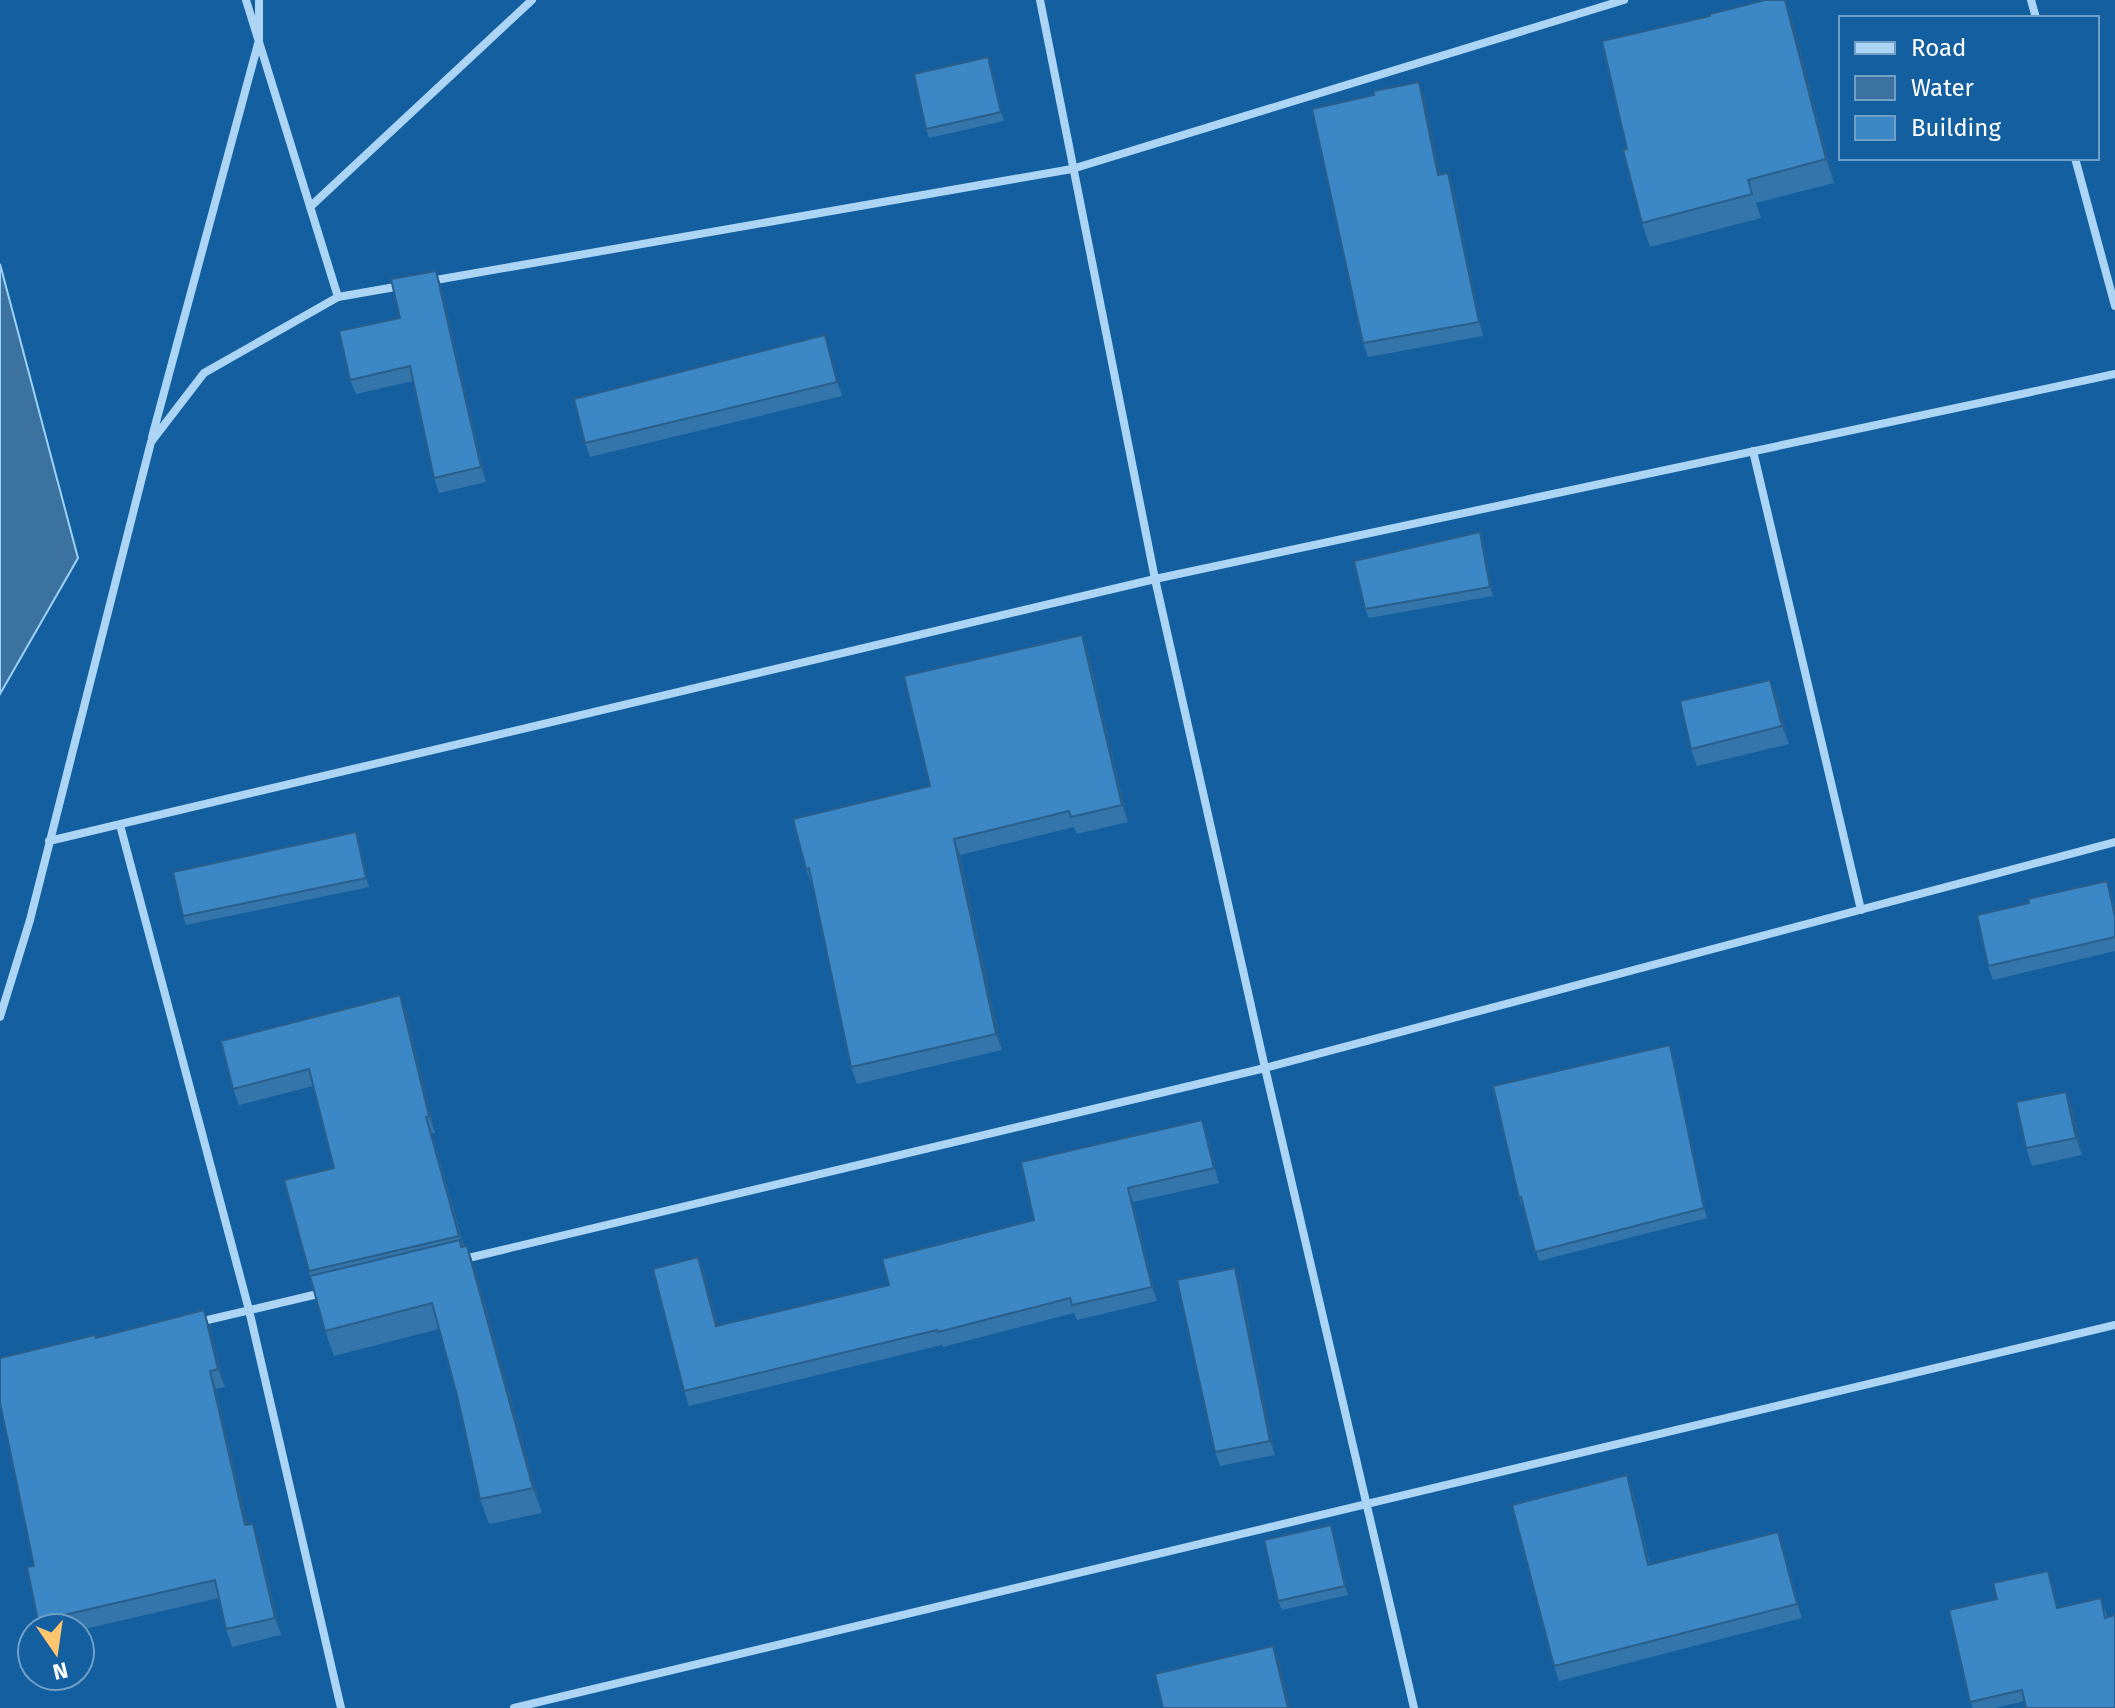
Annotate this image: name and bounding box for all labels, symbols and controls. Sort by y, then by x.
legend [1839,16,2099,160]
text: Road [1911,34,1966,62]
text: Water [1911,74,1975,102]
text: Building [1911,114,2001,142]
north arrow [16,1612,96,1692]
text: N [50,1656,71,1686]

